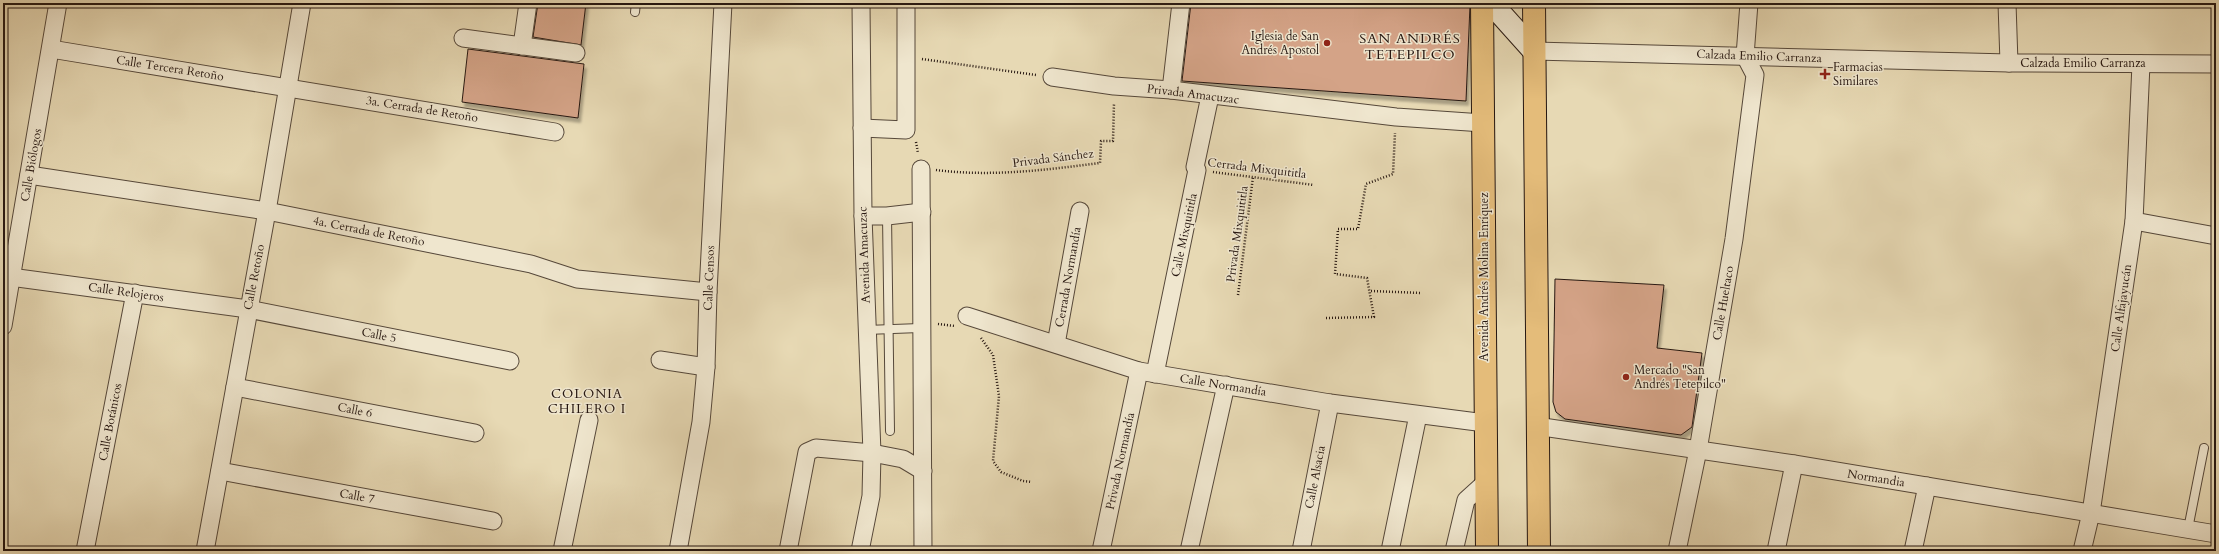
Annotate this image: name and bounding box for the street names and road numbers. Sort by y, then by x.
street label: Calzada Emilio Carranza [1696,46,1823,66]
street label: Calle Tercera Retoño [115,52,225,84]
street label: Calzada Emilio Carranza [2020,55,2147,71]
street label: Privada Amacuzac [1146,80,1241,108]
street label: 3a. Cerrada de Retoño [365,92,480,126]
street label: Calle Biólogos [17,127,45,203]
street label: Privada Sánchez [1011,145,1095,171]
street label: Cerrada Mixquititla [1207,154,1308,182]
street label: Privada Mixquititla [1222,184,1252,283]
street label: Calle Mixquititla [1167,191,1201,278]
street label: Avenida Andrés Molina Enríquez [1476,192,1492,362]
street label: Avenida Amacuzac [854,206,874,304]
street label: 4a. Cerrada de Retoño [312,212,427,250]
street label: Cerrada Normandía [1051,225,1085,328]
street label: Calle Retoño [240,242,268,311]
street label: Calle Censos [700,245,718,311]
street label: Calle Alfajayucán [2107,263,2135,353]
street label: Calle Hueltaco [1709,264,1737,341]
street label: Calle Relojeros [87,279,165,305]
street label: Calle 5 [360,324,398,346]
street label: Calle Normandía [1179,370,1268,400]
street label: Calle Botánicos [95,382,125,462]
street label: Calle 6 [336,399,374,421]
street label: Privada Normandía [1102,410,1138,511]
street label: Calle Alsacia [1301,443,1329,510]
street label: Normandia [1846,466,1907,491]
street label: Calle 7 [338,485,376,507]

